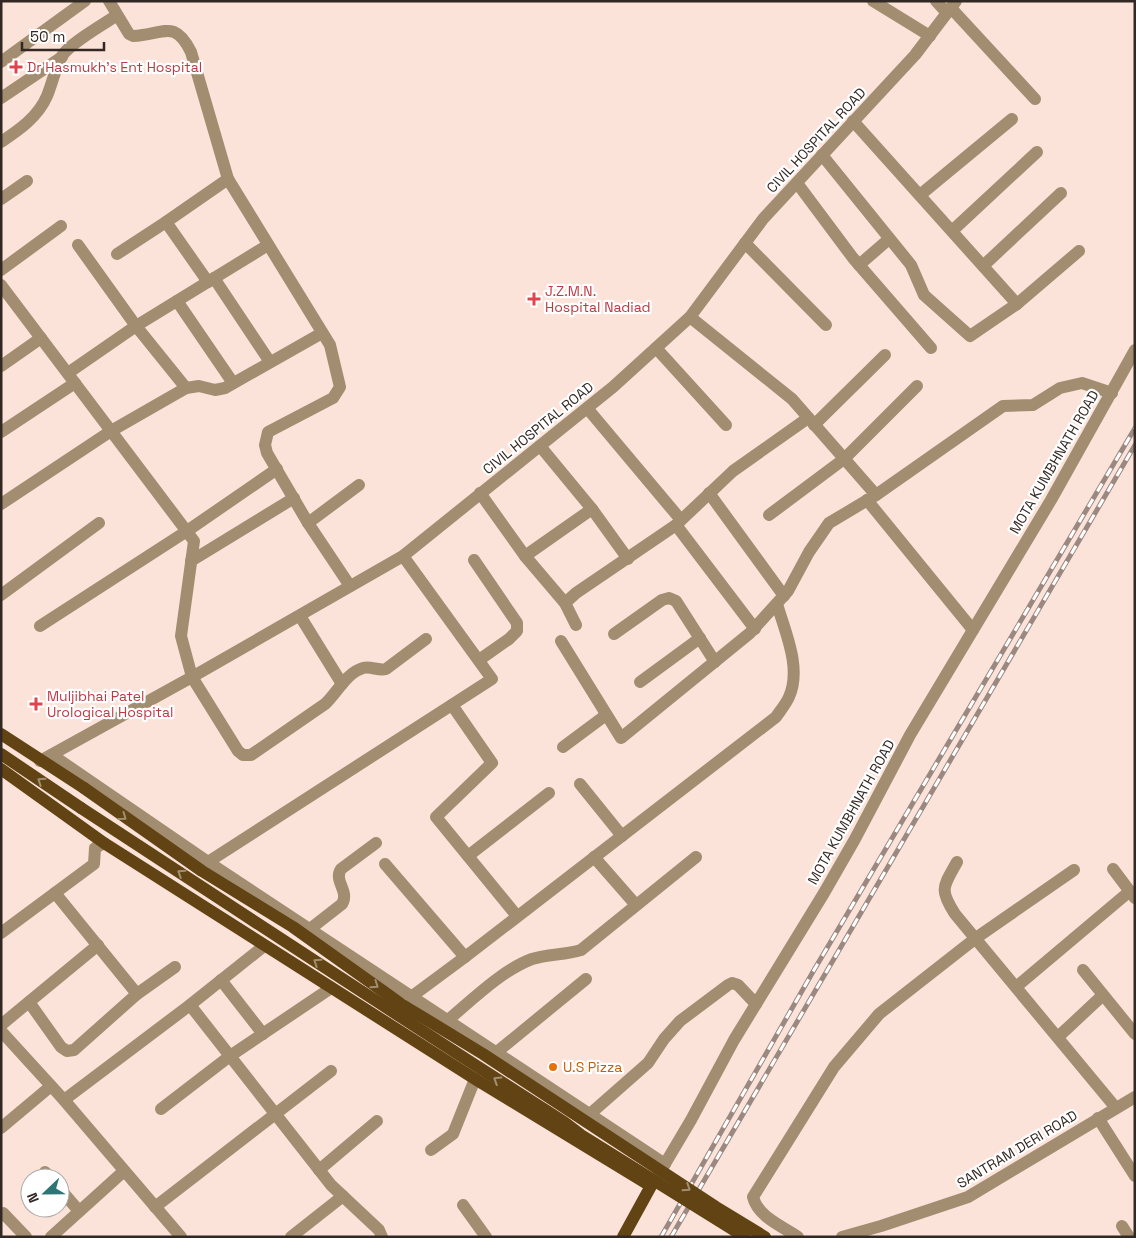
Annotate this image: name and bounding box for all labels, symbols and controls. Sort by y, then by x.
scale bar [22,20,105,52]
text: 50 m [30,27,65,46]
place label: Dr Hasmukh's Ent Hospital [27,58,202,76]
marker: Dr Hasmukh's Ent Hospital [9,60,23,74]
street label: CIVIL HOSPITAL ROAD [763,84,869,196]
place label: J.Z.M.N. Hospital Nadiad [545,282,651,316]
marker: J.Z.M.N. Hospital Nadiad [527,292,541,306]
street label: CIVIL HOSPITAL ROAD [479,378,597,478]
street label: MOTA KUMBHNATH ROAD [1005,387,1103,537]
place label: Muljibhai Patel Urological Hospital [47,687,174,721]
marker: Muljibhai Patel Urological Hospital [29,697,43,711]
street label: MOTA KUMBHNATH ROAD [804,736,898,888]
one-way arrow [38,778,47,788]
one-way arrow [117,811,127,820]
one-way arrow [177,870,187,879]
one-way arrow [314,958,323,968]
one-way arrow [369,979,378,988]
place label: U.S Pizza [563,1058,622,1076]
marker: U.S Pizza [547,1061,559,1073]
one-way arrow [493,1077,502,1086]
street label: SANTRAM DERI ROAD [953,1106,1081,1192]
north arrow [20,1168,70,1218]
one-way arrow [681,1182,690,1191]
text: N [23,1190,43,1206]

